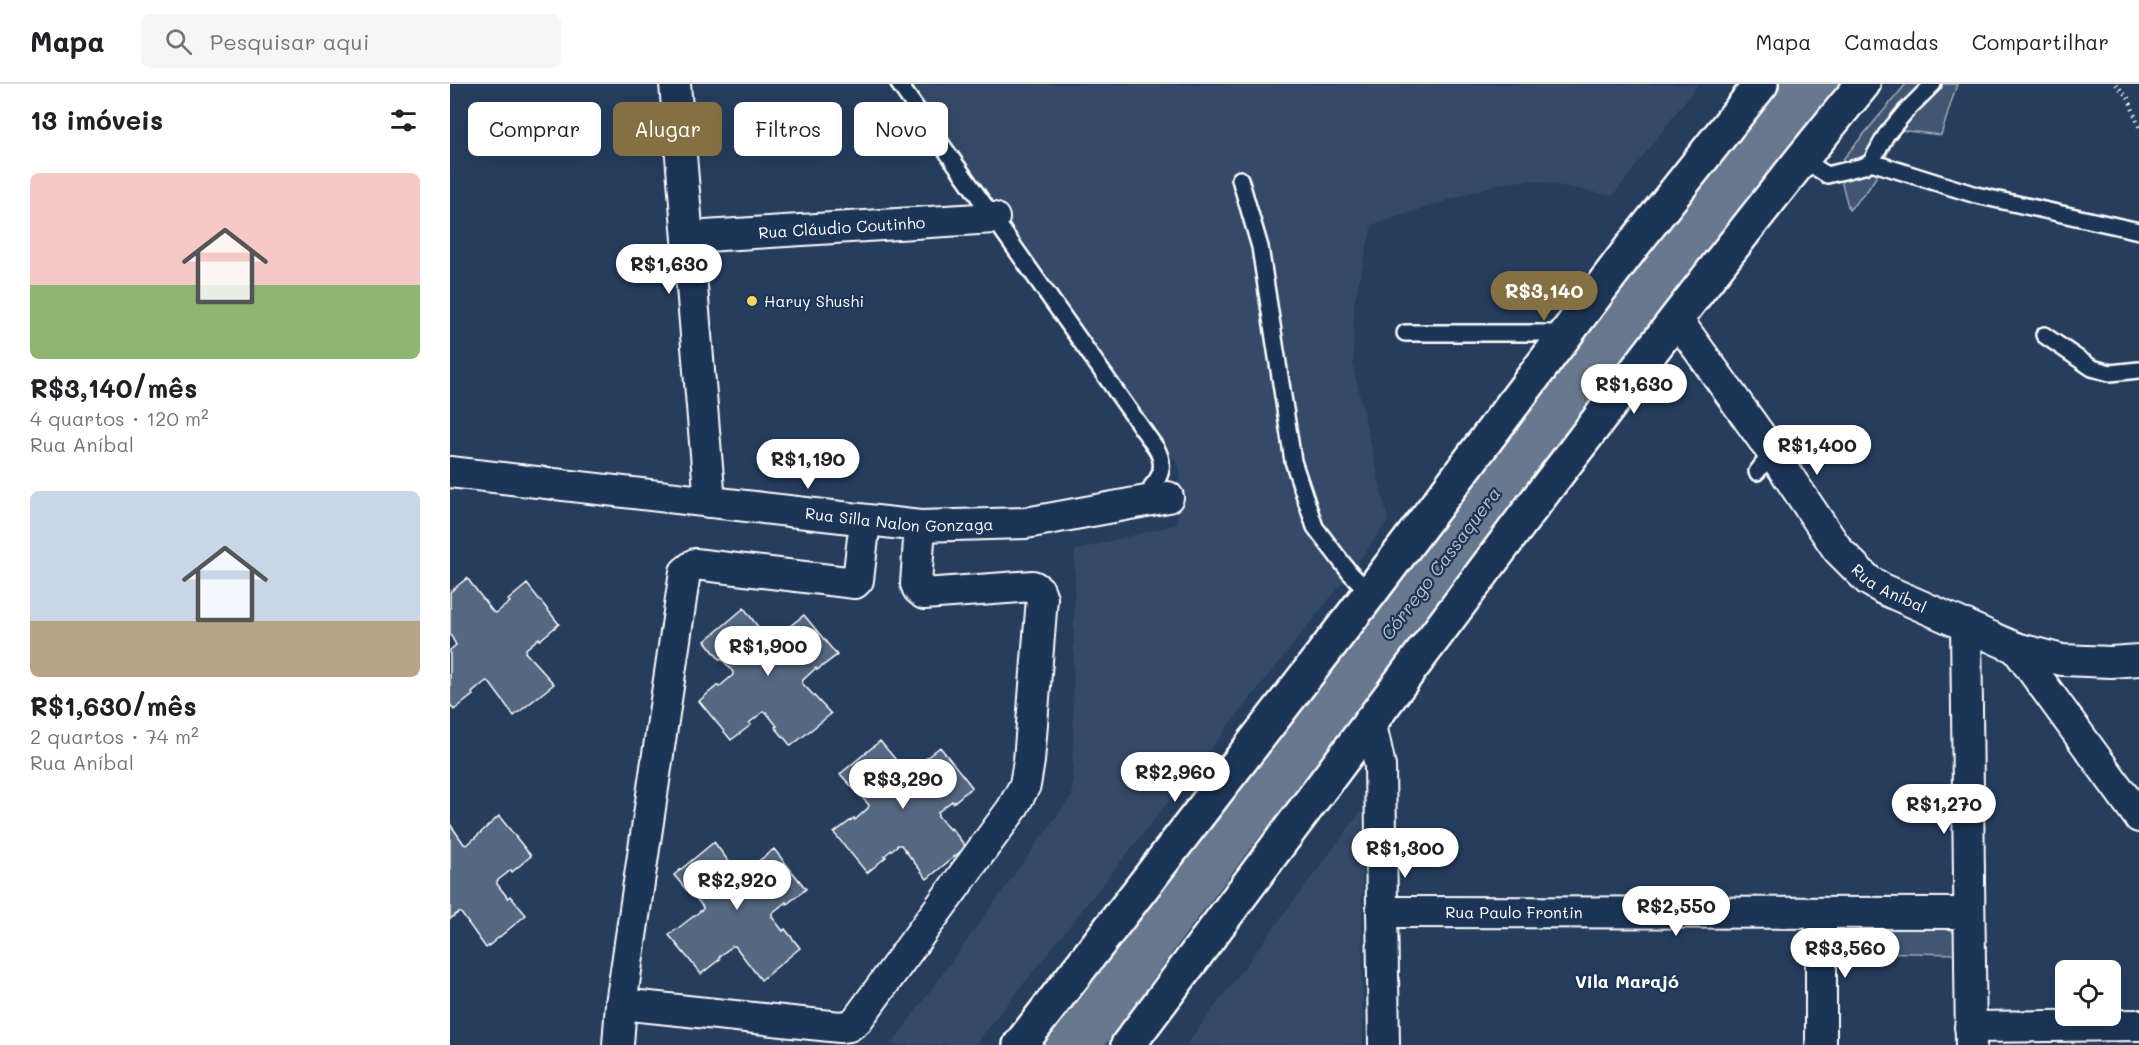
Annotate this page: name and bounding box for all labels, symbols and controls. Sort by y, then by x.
search box [141,14,561,68]
text: Mapa [30,23,105,59]
icon: search [162,25,195,58]
text: Pesquisar aqui [210,27,369,56]
text: Mapa [1755,28,1811,55]
text: Camadas [1844,28,1939,55]
text: Compartilhar [1972,28,2109,55]
chip: Comprar [468,102,601,156]
chip: Alugar [613,102,722,156]
chip: Filtros [734,102,842,156]
chip: Novo [854,102,948,156]
text: 13 imóveis [30,103,163,137]
icon: filters [387,104,420,137]
street label: Rua Cláudio Coutinho [758,211,926,243]
icon: home [171,212,279,320]
pin: R$1,630 [614,244,724,295]
text: R$1,630 [630,250,708,276]
pin: R$3,140 [1489,271,1599,322]
text: R$3,140 [1505,277,1583,303]
place label: Haruy Shushi [764,290,864,311]
marker: Haruy Shushi [745,294,759,308]
pin: R$1,630 [1579,364,1689,415]
text: R$1,630 [1595,370,1673,396]
text: R$3,140/mês [30,371,197,405]
text: 4 quartos · 120 m² [30,405,209,431]
pin: R$1,400 [1762,425,1872,476]
text: Rua Aníbal [30,431,134,457]
text: R$1,400 [1777,431,1857,457]
pin: R$1,190 [753,439,863,490]
text: R$1,190 [771,445,845,471]
water label: Córrego Cassaquera [1375,482,1506,645]
street label: Rua Silla Nalon Gonzaga [804,502,994,536]
icon: home [171,530,279,638]
street label: Rua Aníbal [1847,559,1930,617]
pin: R$1,900 [713,626,823,677]
text: R$1,900 [729,632,807,658]
text: R$1,630/mês [30,689,197,723]
text: 2 quartos · 74 m² [30,723,198,749]
text: Rua Aníbal [30,749,134,775]
pin: R$2,960 [1120,752,1230,803]
text: R$2,960 [1135,758,1215,784]
pin: R$3,290 [848,759,958,810]
text: R$3,290 [863,765,943,791]
pin: R$1,270 [1889,784,1999,835]
text: R$1,270 [1906,790,1982,816]
pin: R$1,300 [1350,828,1460,879]
text: R$1,300 [1366,834,1444,860]
pin: R$2,920 [682,860,792,911]
text: R$2,920 [697,866,777,892]
pin: R$2,550 [1621,886,1731,937]
text: R$2,550 [1636,892,1716,918]
street label: Rua Paulo Frontin [1445,901,1583,922]
pin: R$3,560 [1790,928,1900,979]
text: R$3,560 [1805,934,1885,960]
map controls [2055,960,2121,1026]
button: locate [2055,960,2121,1026]
district label: Vila Marajó [1575,969,1679,993]

